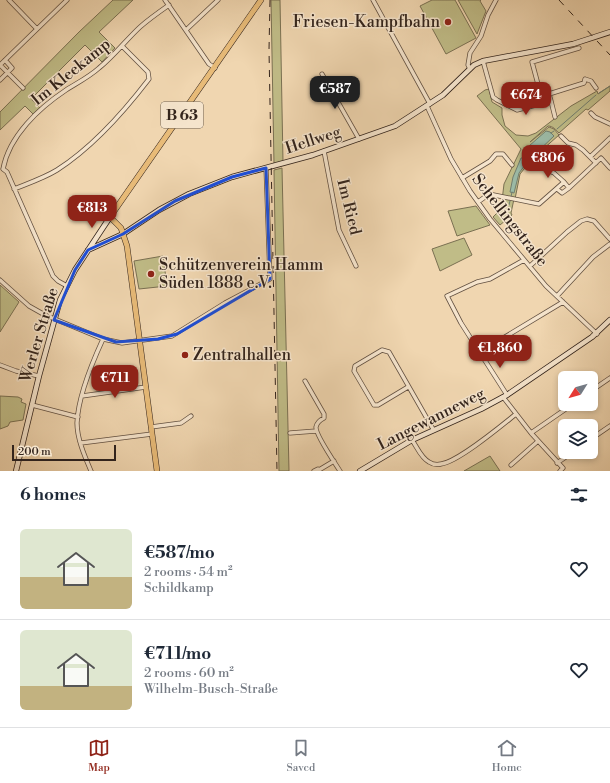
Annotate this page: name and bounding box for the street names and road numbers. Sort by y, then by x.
street label: Im Kleekamp [27,34,115,110]
road number: B 63 [161,102,203,128]
street label: Hellweg [282,121,344,158]
street label: Schellingstraße [468,170,552,270]
street label: Im Ried [332,177,366,237]
street label: Werler Straße [15,285,63,386]
street label: Langewanneweg [374,383,489,455]

